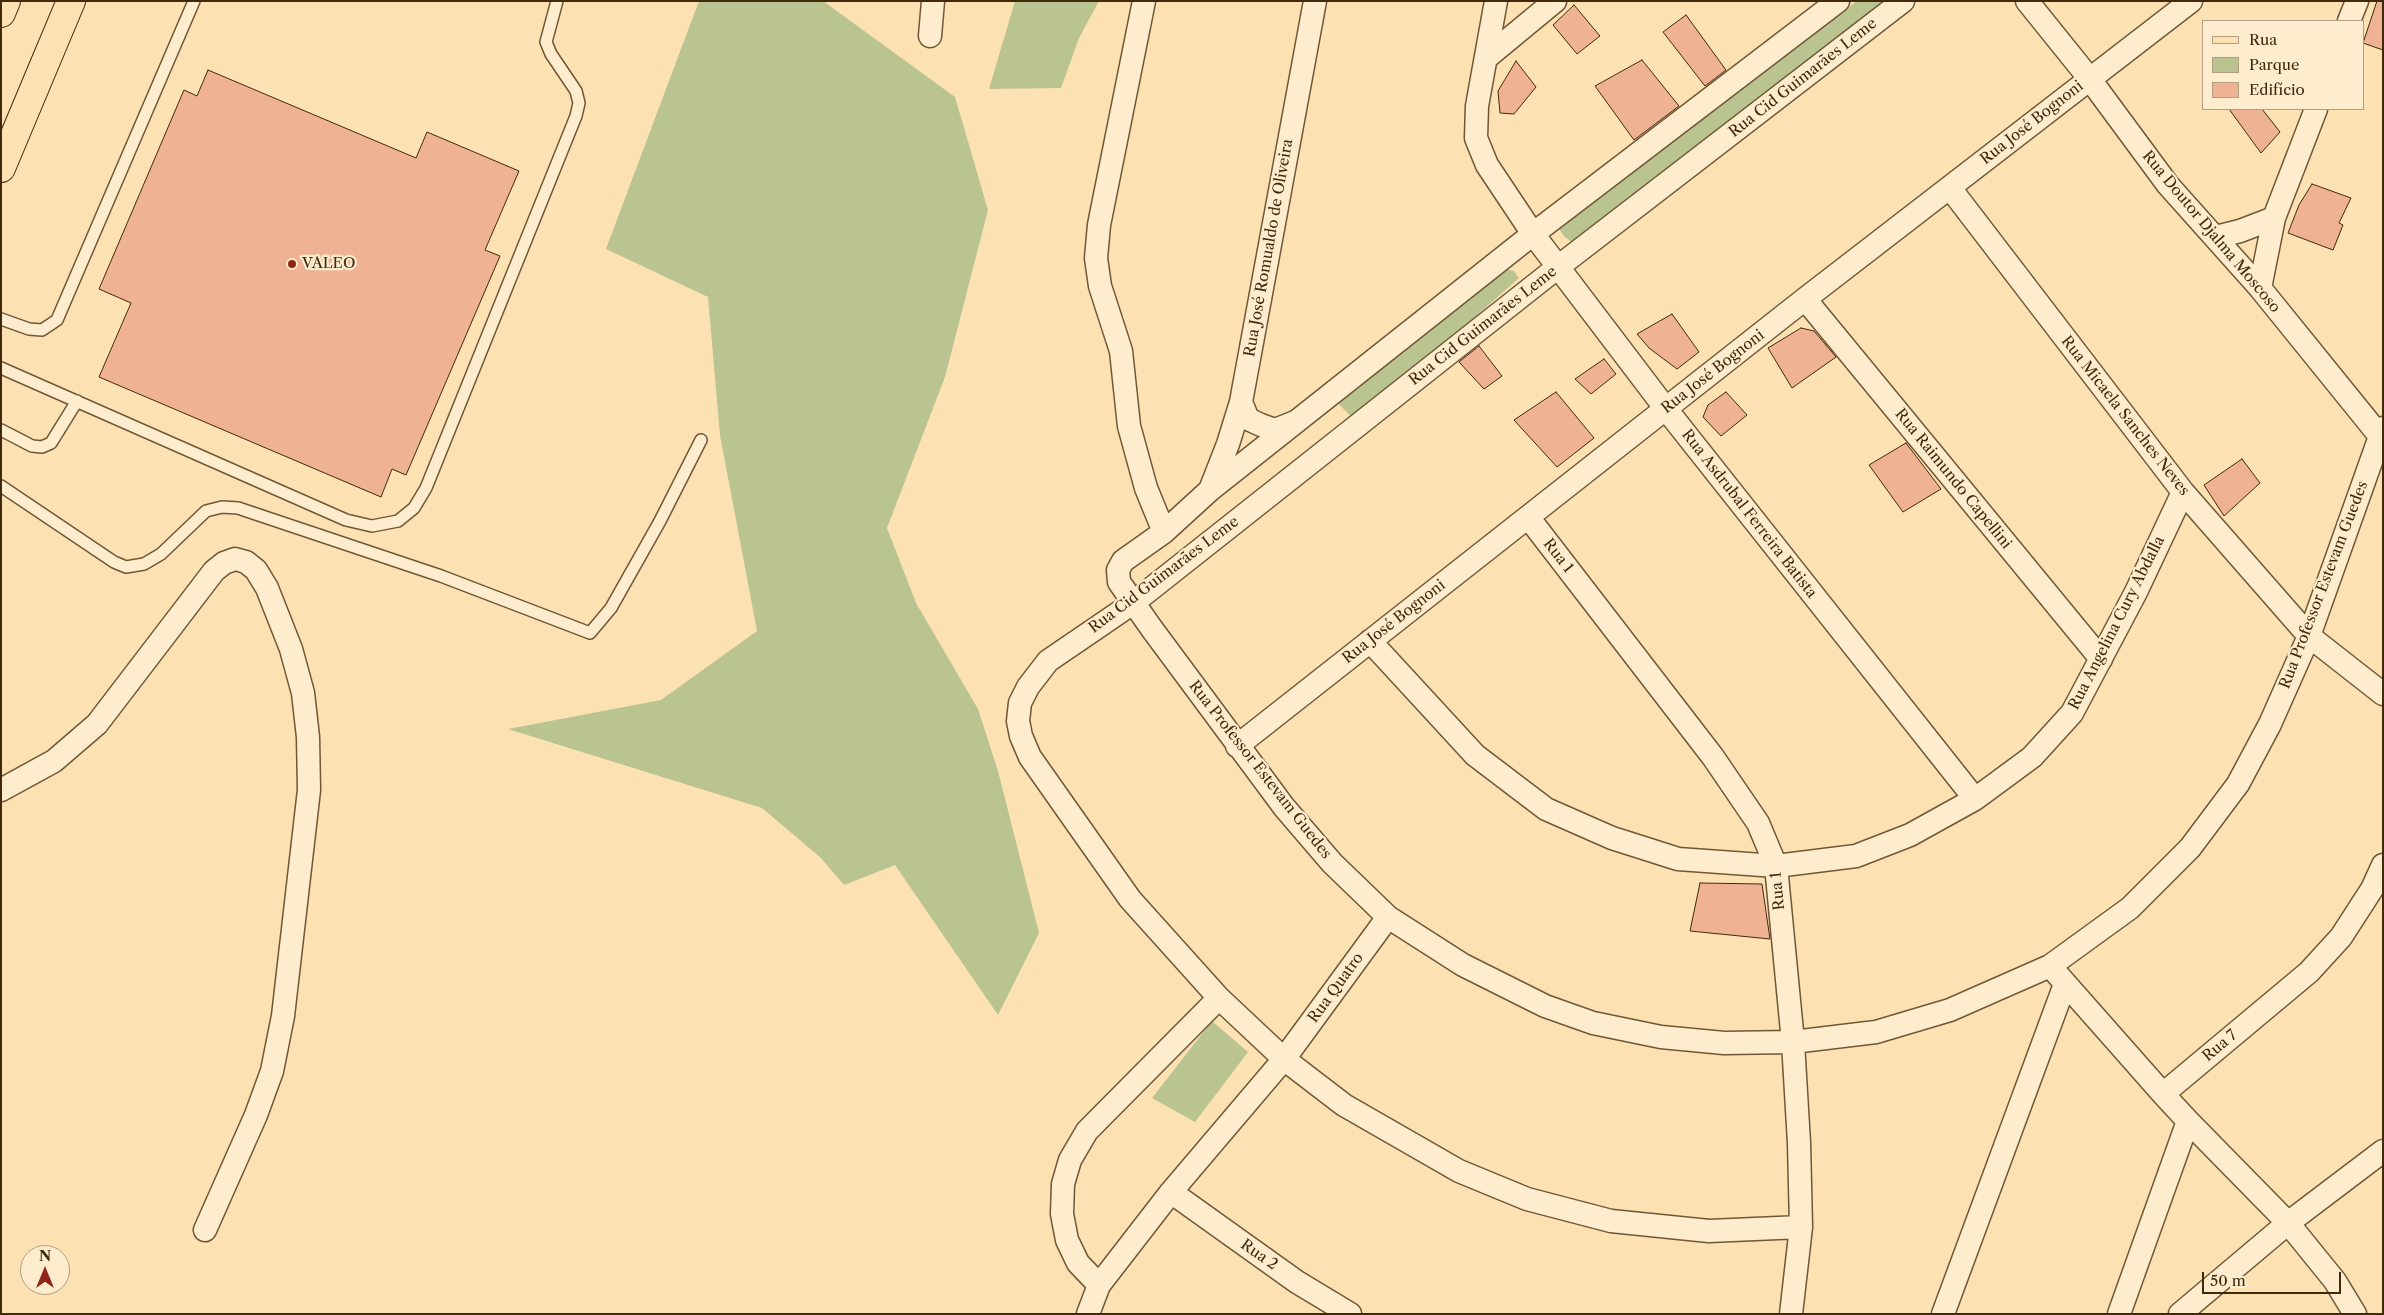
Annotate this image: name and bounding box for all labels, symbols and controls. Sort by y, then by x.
street label: Rua Cid Guimarães Leme [1725,15,1881,141]
legend [2202,20,2364,110]
text: Rua [2249,30,2277,49]
text: Parque [2249,55,2299,74]
street label: Rua José Bognoni [1977,77,2087,169]
text: Edifício [2249,80,2305,99]
street label: Rua José Romualdo de Oliveira [1241,138,1297,358]
street label: Rua Doutor Djalma Moscoso [2138,148,2284,316]
place label: VALEO [302,255,355,273]
marker: VALEO [286,258,298,270]
street label: Rua Cid Guimarães Leme [1405,263,1561,389]
street label: Rua José Bognoni [1658,326,1768,418]
street label: Rua Micaela Sanches Neves [2057,333,2193,499]
street label: Rua Raimundo Capellini [1891,405,2015,553]
street label: Rua Asdrubal Ferreira Batista [1678,426,1820,602]
street label: Rua Professor Estevam Guedes [2276,479,2372,691]
street label: Rua Cid Guimarães Leme [1086,513,1242,637]
street label: Rua Angelina Cury Abdalla [2065,533,2169,713]
street label: Rua 1 [1539,535,1577,577]
street label: Rua José Bognoni [1339,576,1449,668]
street label: Rua Professor Estevam Guedes [1185,677,1335,863]
street label: Rua 1 [1767,871,1789,911]
street label: Rua Quatro [1305,949,1367,1027]
street label: Rua 7 [2199,1026,2241,1066]
street label: Rua 2 [1237,1236,1281,1274]
north arrow [20,1245,70,1295]
text: N [39,1247,51,1265]
scale bar [2204,1262,2343,1294]
text: 50 m [2210,1271,2246,1290]

